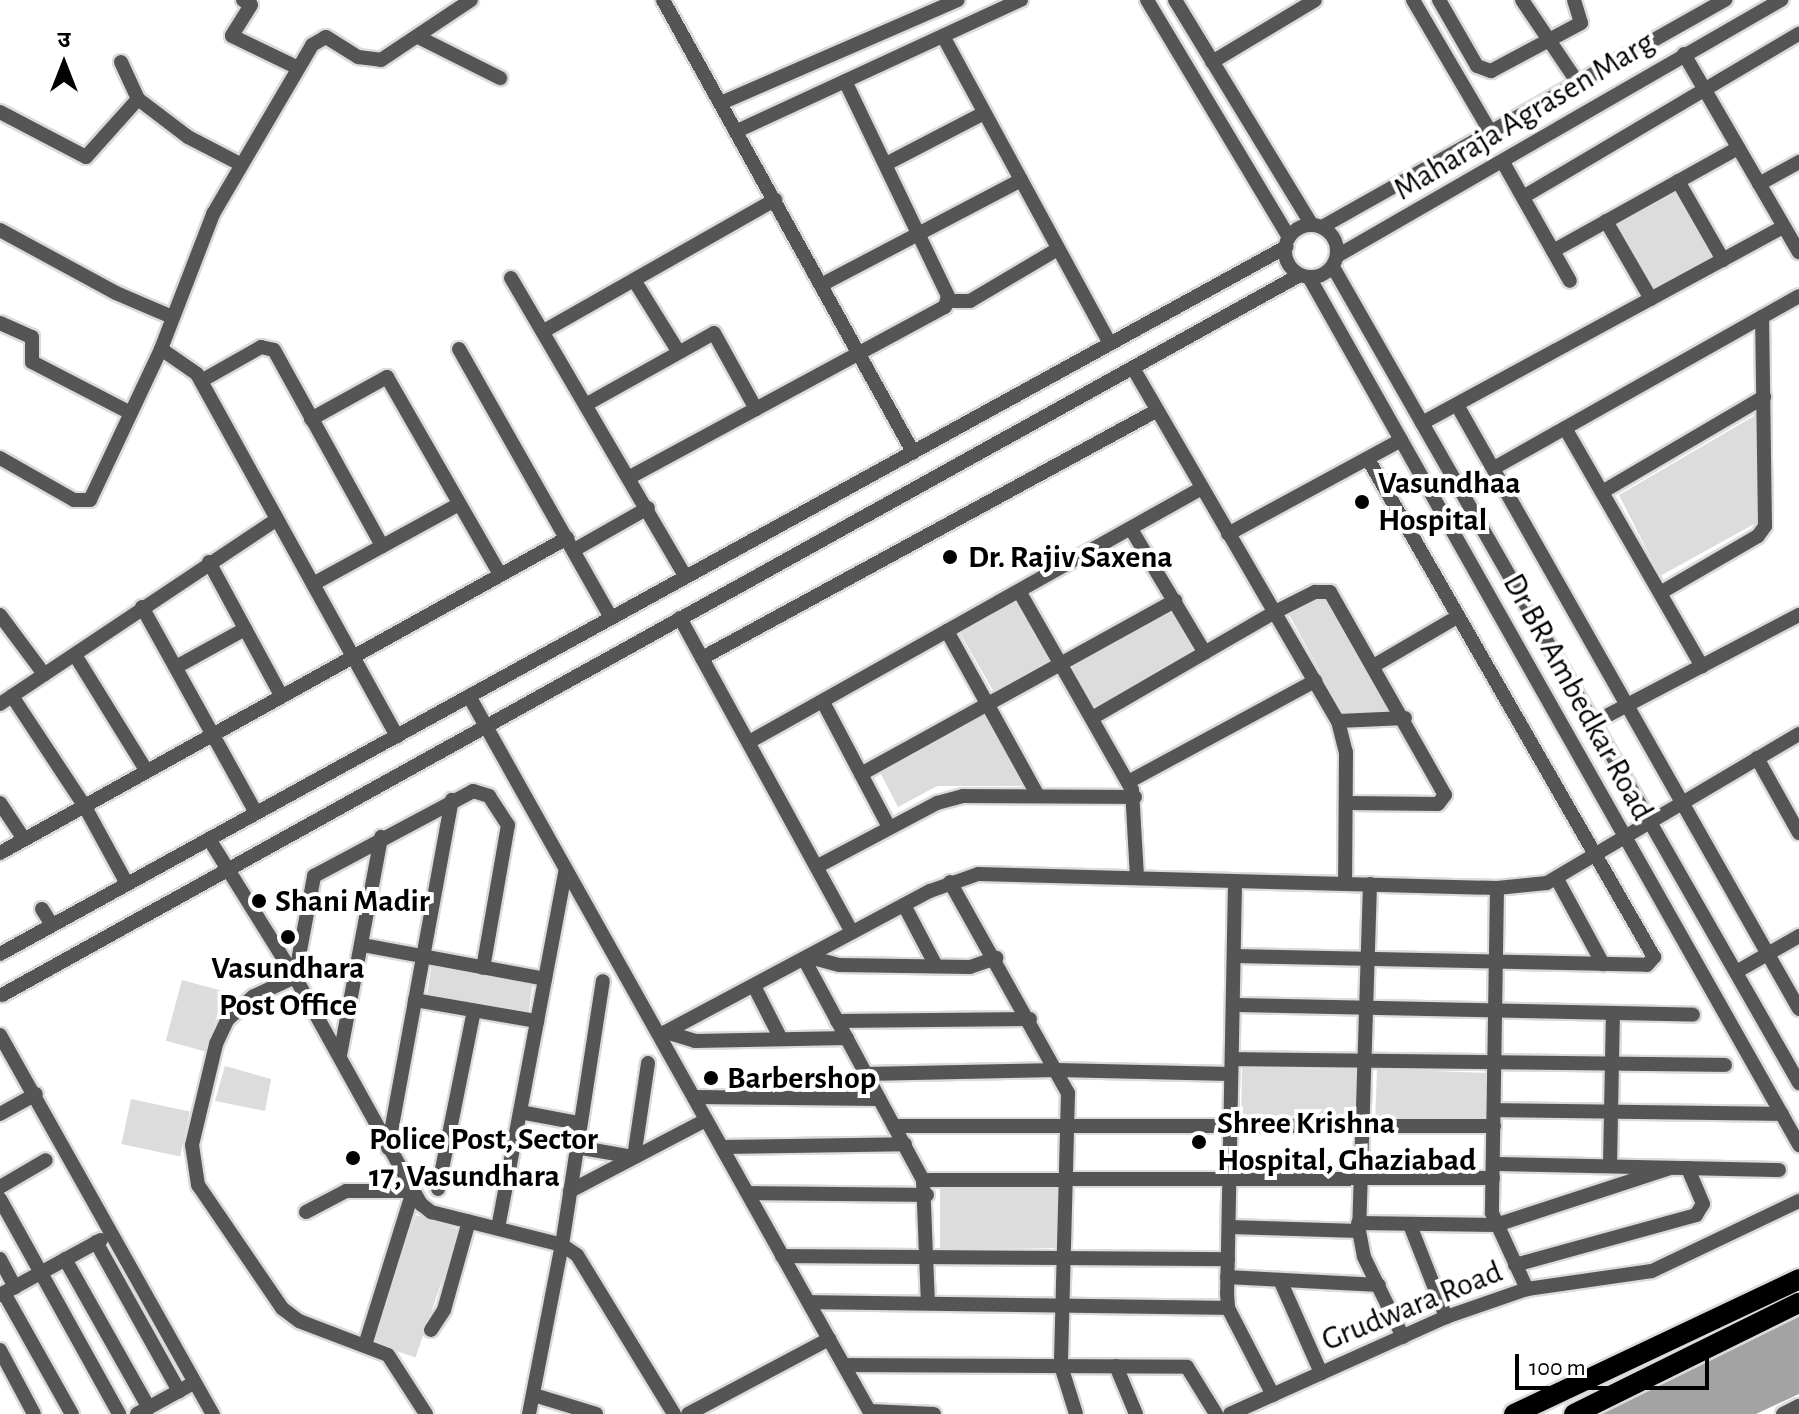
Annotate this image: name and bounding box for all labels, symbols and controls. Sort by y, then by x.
street label: Maharaja Agrasen Marg [1387,23,1661,209]
north arrow [24,24,104,104]
text: उ [58,29,70,51]
place label: Vasundhaa Hospital [1378,465,1521,540]
marker: Vasundhaa Hospital [1353,493,1371,511]
place label: Dr. Rajiv Saxena [968,538,1173,576]
marker: Dr. Rajiv Saxena [939,546,961,568]
street label: Dr BR Ambedkar Road [1494,567,1662,827]
place label: Shani Madir [275,882,430,920]
marker: Shani Madir [250,892,268,910]
marker: Vasundhara Post Office [279,928,297,946]
place label: Vasundhara Post Office [211,950,365,1025]
place label: Barbershop [727,1059,876,1097]
marker: Barbershop [702,1069,720,1087]
place label: Shree Krishna Hospital, Ghaziabad [1217,1105,1476,1180]
place label: Police Post, Sector 17, Vasundhara [369,1121,598,1196]
marker: Shree Krishna Hospital, Ghaziabad [1188,1131,1210,1153]
marker: Police Post, Sector 17, Vasundhara [344,1149,362,1167]
street label: Grudwara Road [1316,1252,1508,1360]
scale bar [1519,1338,1713,1388]
text: 100 m [1529,1356,1586,1380]

